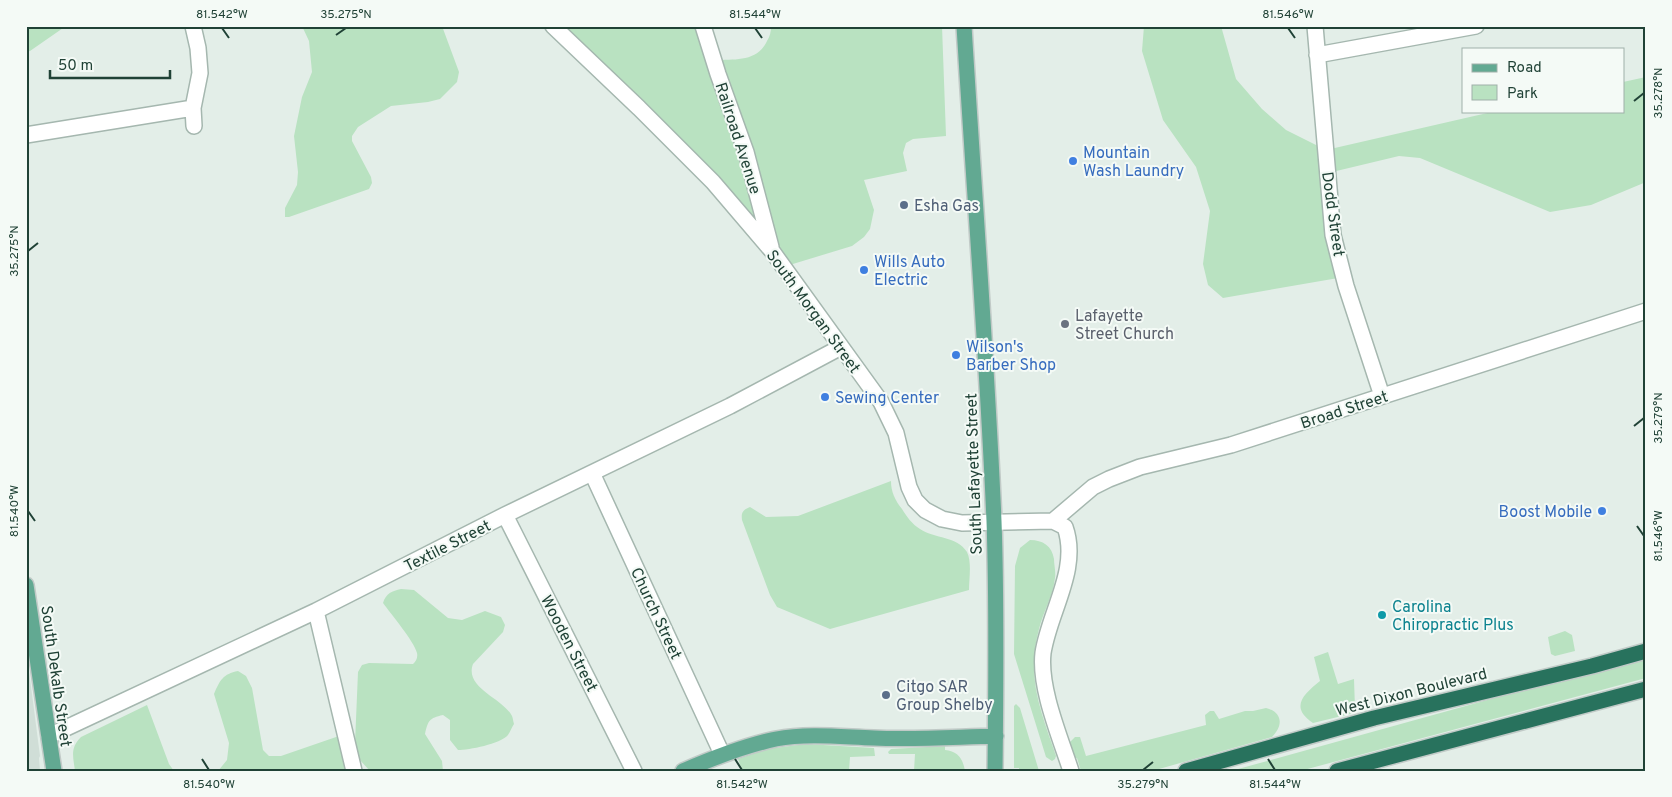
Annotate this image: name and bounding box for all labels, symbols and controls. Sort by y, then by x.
text: 81.542°W [196,7,248,23]
text: 35.275°N [320,7,372,23]
text: 81.544°W [729,7,781,23]
text: 81.546°W [1262,7,1314,23]
scale bar [50,48,170,80]
legend [1462,48,1624,112]
text: 50 m [58,57,93,76]
text: Road [1507,59,1542,78]
text: 35.278°N [1651,67,1667,119]
street label: Railroad Avenue [710,80,765,197]
text: Park [1507,85,1538,104]
place label: Mountain Wash Laundry [1083,144,1184,182]
marker: Mountain Wash Laundry [1067,155,1079,167]
street label: Dodd Street [1316,170,1348,258]
place label: Esha Gas [914,197,979,217]
marker: Esha Gas [898,199,910,211]
text: 35.275°N [7,225,23,277]
street label: South Morgan Street [761,246,864,378]
place label: Wills Auto Electric [874,253,945,291]
marker: Wills Auto Electric [858,264,870,276]
place label: Lafayette Street Church [1075,307,1174,345]
marker: Lafayette Street Church [1059,318,1071,330]
place label: Wilson's Barber Shop [966,338,1056,376]
marker: Wilson's Barber Shop [950,349,962,361]
street label: Broad Street [1298,387,1391,434]
place label: Sewing Center [835,389,939,409]
marker: Sewing Center [819,391,831,403]
text: 35.279°N [1651,392,1667,444]
street label: South Lafayette Street [962,393,988,555]
text: 81.540°W [7,485,23,537]
place label: Boost Mobile [1499,503,1592,523]
marker: Boost Mobile [1596,505,1608,517]
text: 81.546°W [1651,510,1667,562]
street label: Textile Street [401,516,495,577]
street label: Church Street [625,565,685,663]
street label: Wooden Street [535,592,601,696]
place label: Carolina Chiropractic Plus [1392,598,1514,636]
street label: South Dekalb Street [35,604,75,748]
marker: Carolina Chiropractic Plus [1376,609,1388,621]
street label: West Dixon Boulevard [1334,664,1489,721]
place label: Citgo SAR Group Shelby [896,678,993,716]
marker: Citgo SAR Group Shelby [880,689,892,701]
text: 81.540°W [183,777,235,793]
text: 81.542°W [716,777,768,793]
text: 35.279°N [1117,777,1169,793]
text: 81.544°W [1249,777,1301,793]

